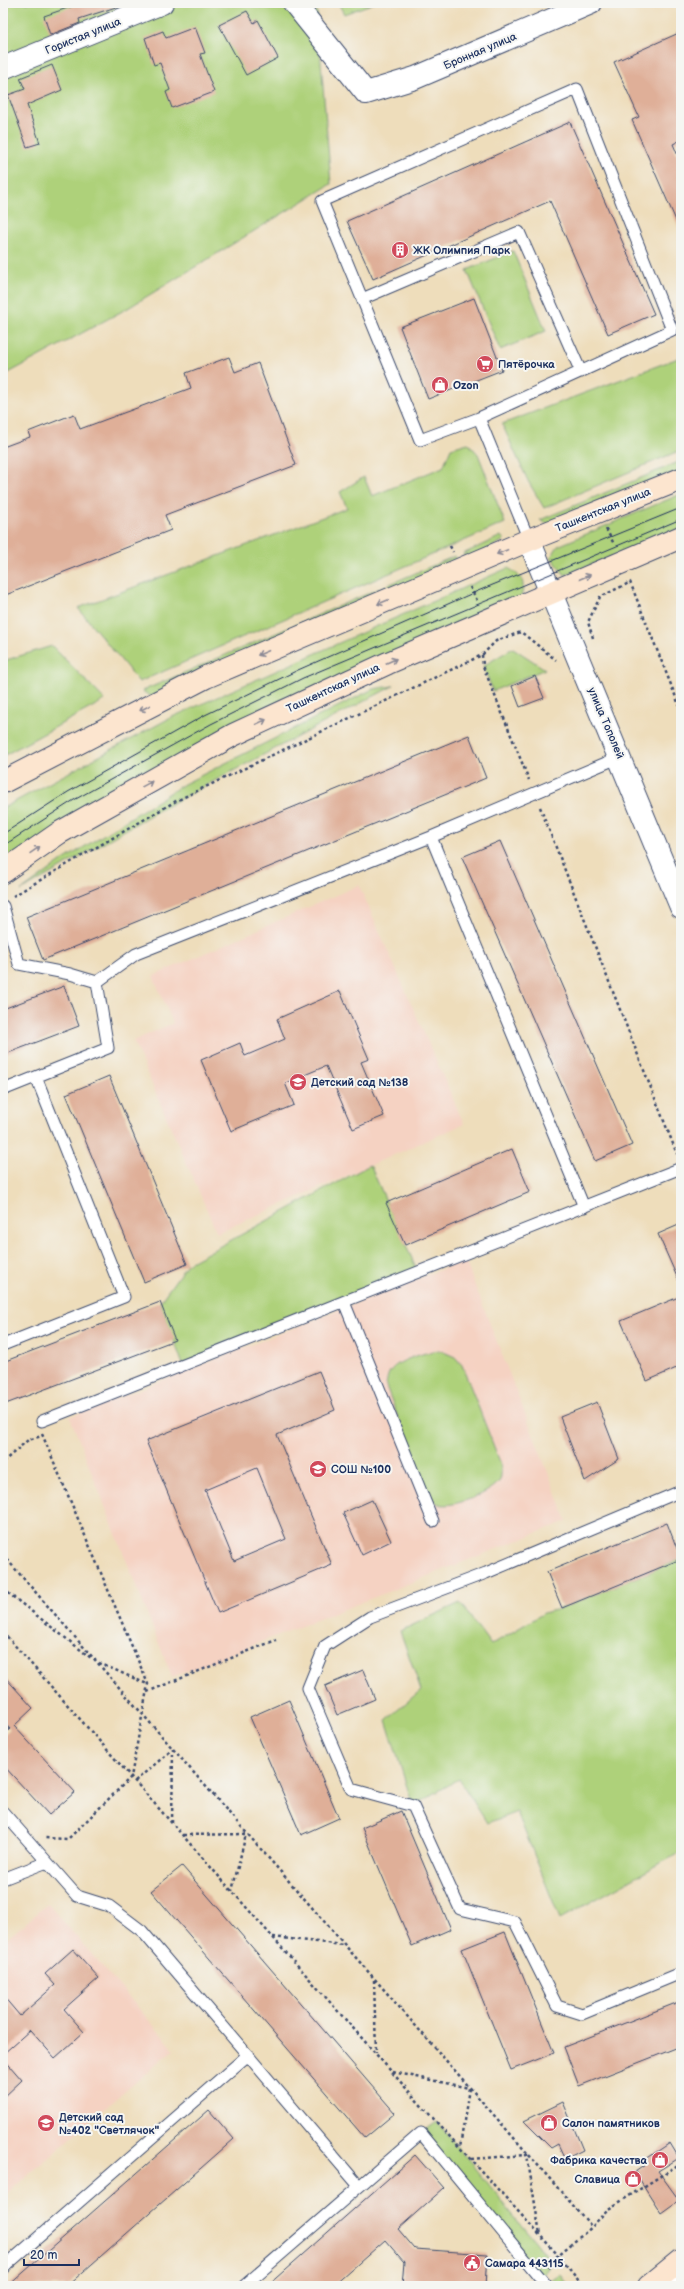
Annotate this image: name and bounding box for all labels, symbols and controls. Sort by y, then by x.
street label: Гористая улица [43,15,123,57]
street label: Бронная улица [442,30,519,72]
building icon: ЖК Олимпия Парк [390,240,410,260]
place label: ЖК Олимпия Парк [413,244,510,257]
supermarket icon: Пятёрочка [475,354,495,374]
place label: Пятёрочка [498,358,555,371]
shop icon: Ozon [430,375,450,395]
place label: Ozon [453,379,479,392]
street label: Ташкентская улица [553,485,653,535]
one-way arrow [497,548,509,556]
one-way arrow [579,573,591,580]
one-way arrow [377,599,389,607]
one-way arrow [257,649,269,657]
one-way arrow [385,657,397,664]
street label: Ташкентская улица [284,660,382,715]
street label: улица Тополей [585,685,627,761]
one-way arrow [139,705,151,712]
one-way arrow [255,718,267,725]
one-way arrow [140,779,152,787]
one-way arrow [29,846,40,854]
school or university icon: Детский сад №138 [288,1072,308,1092]
place label: Детский сад №138 [311,1076,409,1089]
school or university icon: СОШ №100 [308,1459,328,1479]
place label: СОШ №100 [331,1463,391,1476]
place label: Детский сад №402 "Светлячок" [59,2111,159,2137]
school or university icon: Детский сад №402 "Светлячок" [36,2113,56,2133]
shop icon: Салон памятников [539,2113,559,2133]
place label: Салон памятников [562,2117,660,2130]
shop icon: Фабрика качества [650,2150,670,2170]
place label: Фабрика качества [550,2154,648,2167]
shop icon: Славица [623,2169,643,2189]
place label: Славица [575,2173,621,2186]
scale bar [24,2241,79,2267]
text: 20 m [30,2248,57,2263]
public building icon: Самара 443115 [462,2253,482,2273]
place label: Самара 443115 [485,2257,564,2270]

